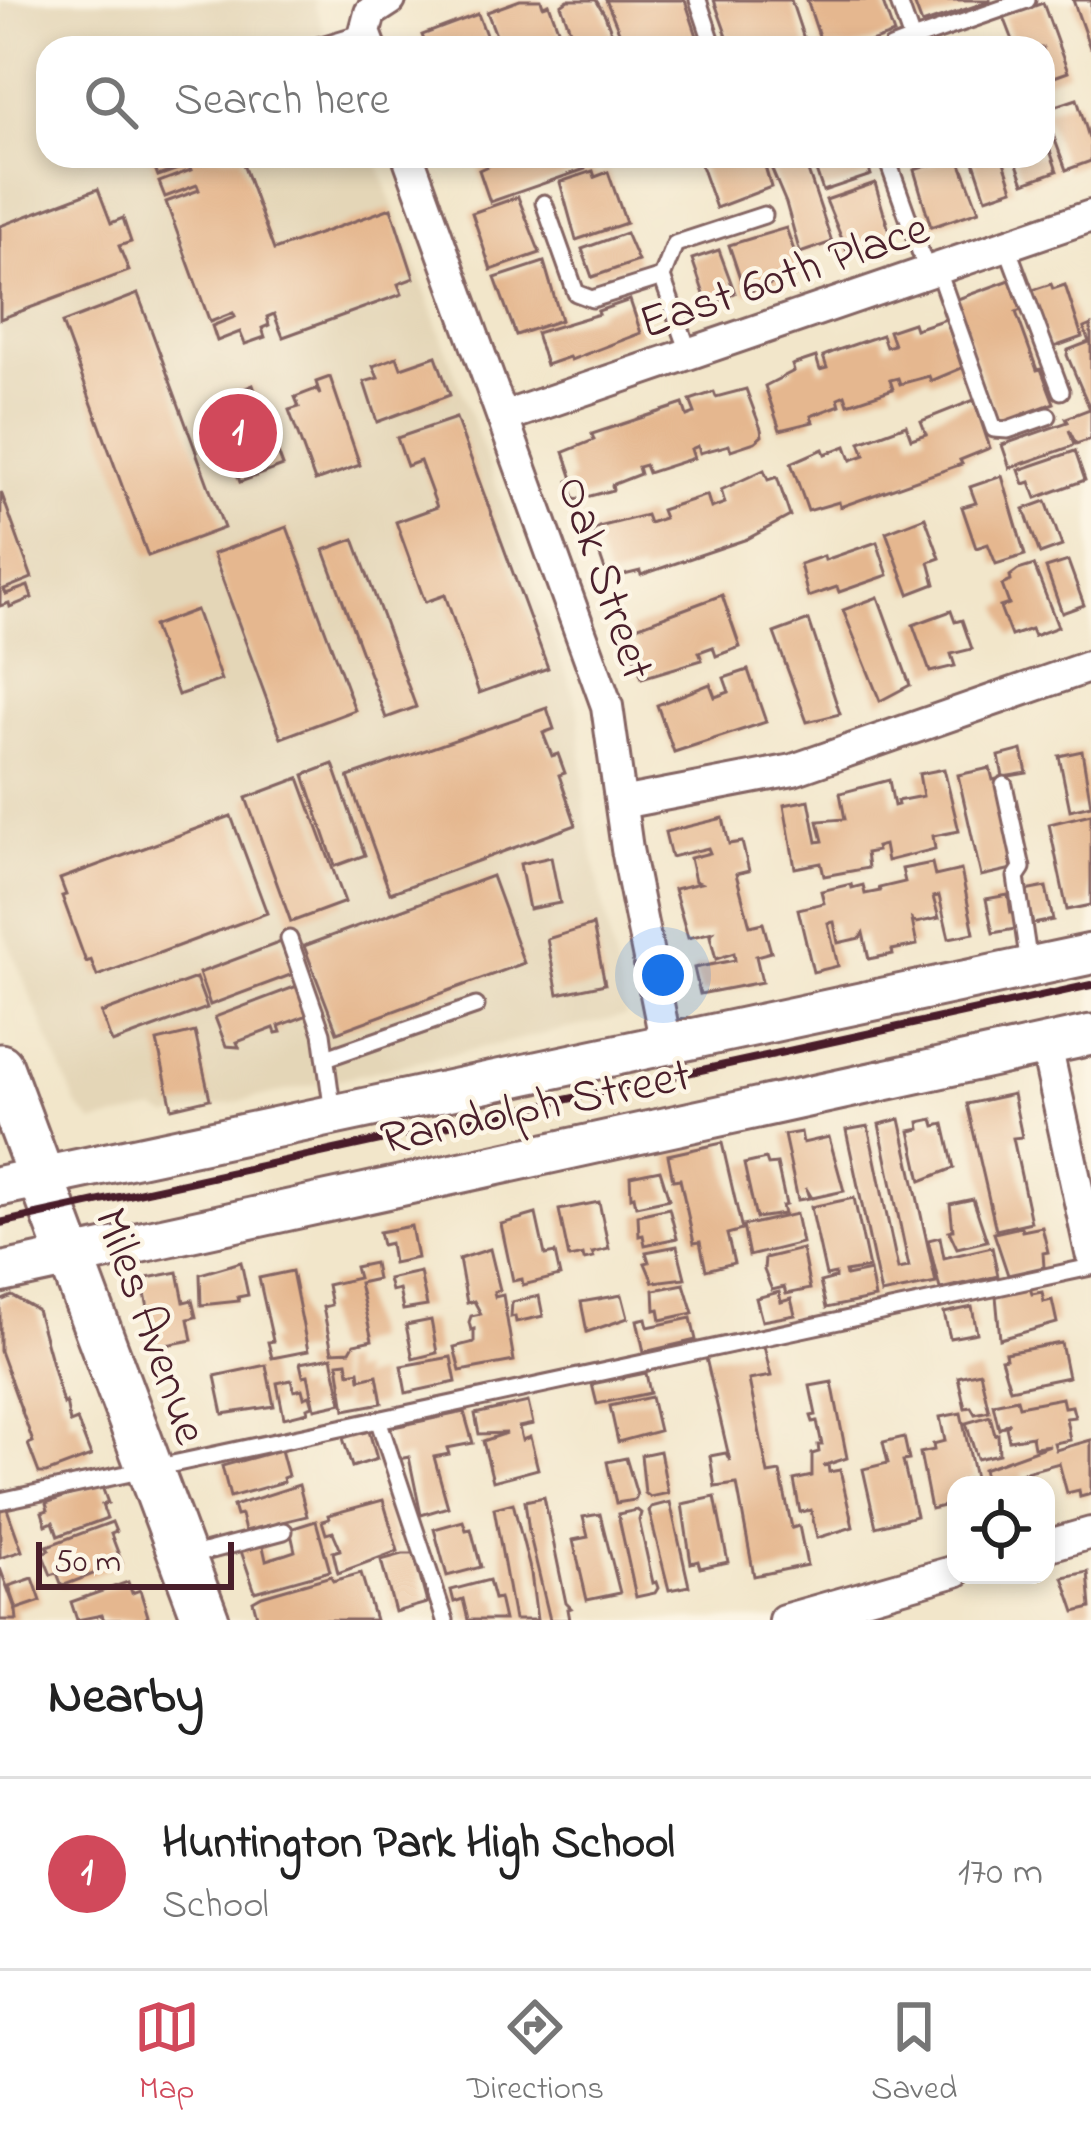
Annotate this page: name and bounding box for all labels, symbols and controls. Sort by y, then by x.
search box [36,36,1055,168]
icon: search [78,69,144,135]
text: Search here [174,69,390,135]
street label: East 60th Place [630,195,939,360]
pin: 1 [199,388,277,478]
street label: Oak Street [536,467,671,690]
your location [633,945,693,1005]
street label: Randolph Street [375,1042,697,1176]
street label: Miles Avenue [73,1199,224,1455]
map controls [947,1476,1055,1584]
button: locate [947,1476,1055,1584]
scale bar [36,1536,234,1589]
text: 50 m [54,1539,121,1587]
text: Nearby [48,1661,204,1736]
text: Huntington Park High School [162,1812,675,1878]
text: 1 [81,1845,93,1902]
text: 170 m [958,1845,1043,1902]
text: School [162,1878,269,1935]
tab: Map [134,1994,200,2114]
tab: Directions [467,1994,604,2114]
tab: Saved [871,1994,957,2114]

